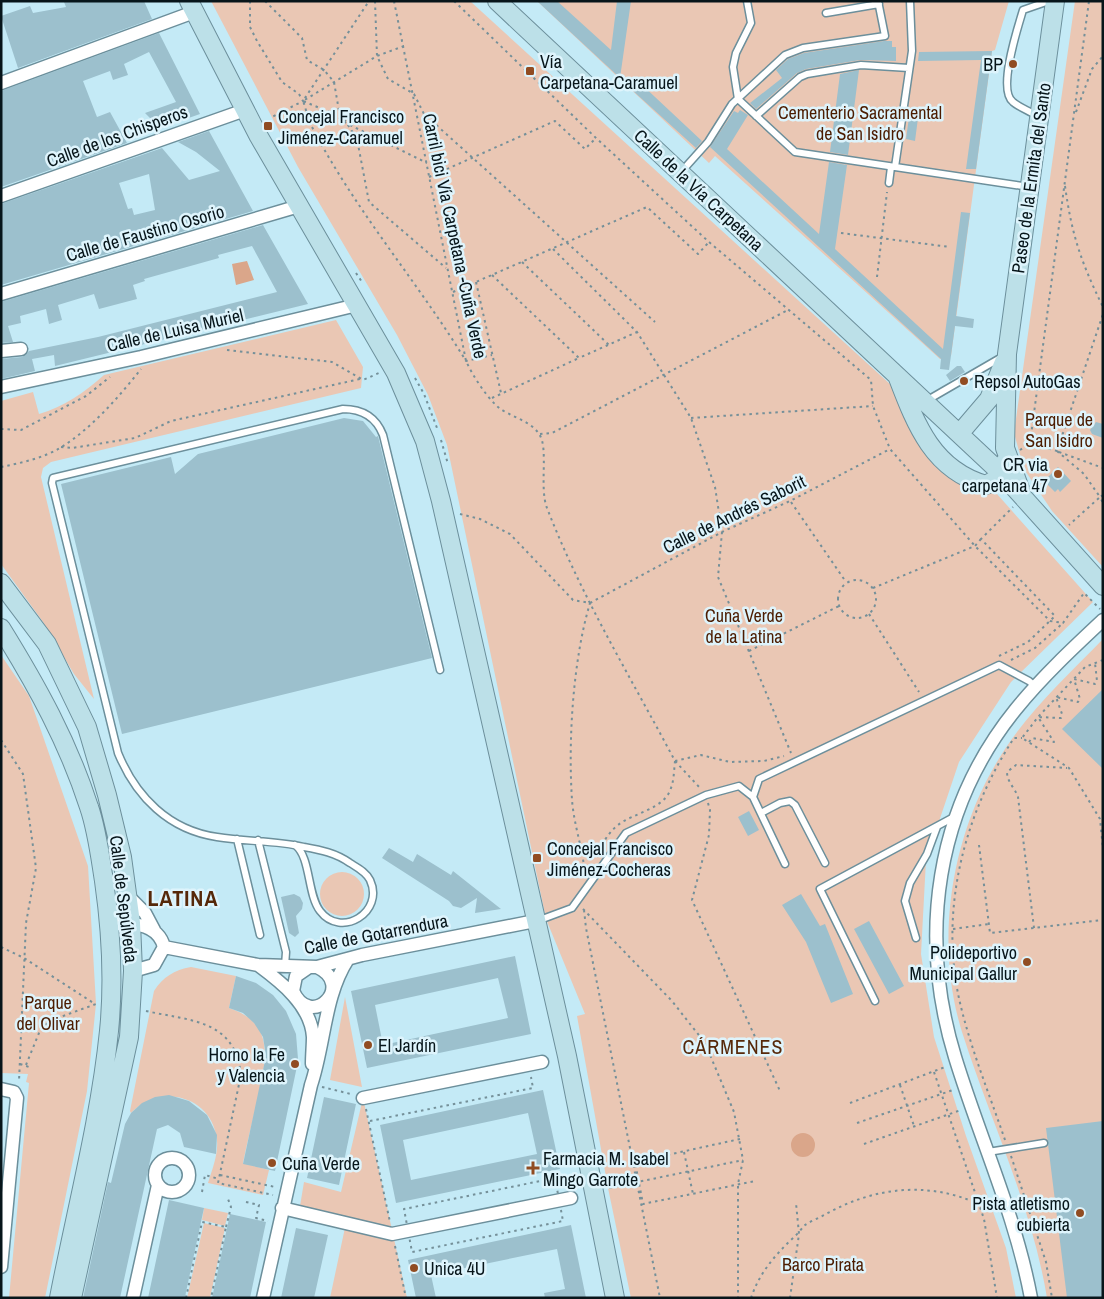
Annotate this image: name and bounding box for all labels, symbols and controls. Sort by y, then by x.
place label: Vía Carpetana-Caramuel [540,49,678,95]
place label: BP [983,52,1003,77]
marker: BP [1007,58,1019,70]
marker: Vía Carpetana-Caramuel [524,65,536,77]
street label: Paseo de la Ermita del Santo [1005,81,1057,275]
street label: Calle de los Chisperos [43,99,191,173]
park label: Cementerio Sacramental de San Isidro [778,100,942,146]
place label: Concejal Francisco Jiménez-Caramuel [278,104,404,150]
street label: Carril bici Vía Carpetana -Cuña Verde [417,111,493,361]
marker: Concejal Francisco Jiménez-Caramuel [262,120,274,132]
street label: Calle de la Vía Carpetana [629,123,769,257]
street label: Calle de Faustino Osorio [63,198,227,268]
street label: Calle de Luisa Muriel [104,302,246,358]
place label: Repsol AutoGas [974,369,1081,394]
marker: Repsol AutoGas [958,375,970,387]
park label: Parque de San Isidro [1025,407,1093,453]
place label: CR via carpetana 47 [962,452,1048,498]
marker: CR via carpetana 47 [1052,468,1064,480]
street label: Calle de Andrés Saborit [658,469,810,559]
park label: Cuña Verde de la Latina [705,603,783,649]
street label: Calle de Sepúlveda [104,834,144,964]
place label: Concejal Francisco Jiménez-Cocheras [547,836,673,882]
marker: Concejal Francisco Jiménez-Cocheras [531,852,543,864]
district label: LATINA [148,883,218,913]
street label: Calle de Gotarrendura [302,908,450,960]
place label: Polideportivo Municipal Gallur [910,940,1017,986]
marker: Polideportivo Municipal Gallur [1021,956,1033,968]
park label: Parque del Olivar [16,990,80,1036]
place label: El Jardín [378,1033,436,1058]
district label: CÁRMENES [683,1033,783,1060]
marker: El Jardín [362,1039,374,1051]
place label: Horno la Fe y Valencia [209,1042,285,1088]
marker: Horno la Fe y Valencia [289,1058,301,1070]
place label: Farmacia M. Isabel Mingo Garrote [543,1146,669,1192]
place label: Cuña Verde [282,1151,360,1176]
marker: Cuña Verde [266,1157,278,1169]
marker: Farmacia M. Isabel Mingo Garrote [527,1162,539,1174]
place label: Pista atletismo cubierta [972,1191,1070,1237]
marker: Pista atletismo cubierta [1074,1207,1086,1219]
park label: Barco Pirata [782,1252,864,1277]
place label: Unica 4U [424,1256,486,1281]
marker: Unica 4U [408,1262,420,1274]

